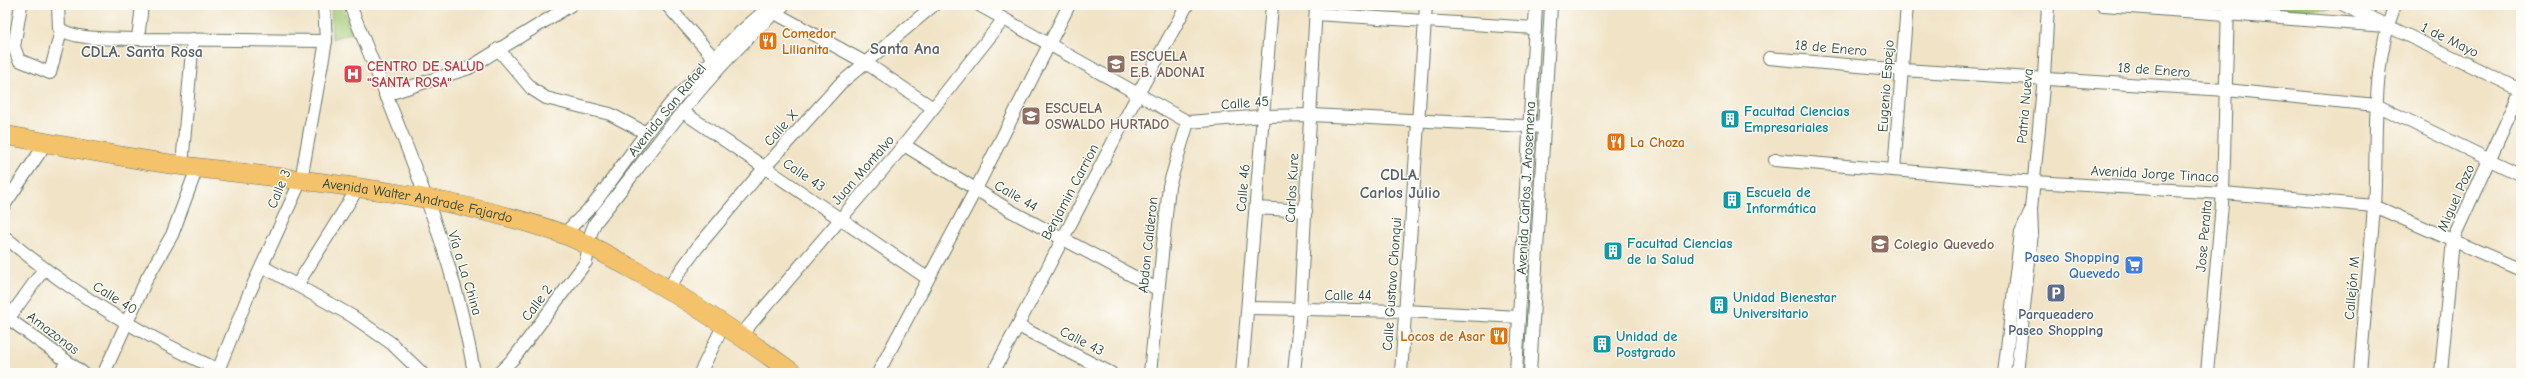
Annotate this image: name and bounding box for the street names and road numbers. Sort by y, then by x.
street label: 1 de Mayo [2419,19,2481,61]
street label: 18 de Enero [1794,36,1868,60]
street label: Eugenio Espejo [1874,39,1898,133]
street label: 18 de Enero [2117,59,2191,81]
street label: Avenida San Rafael [624,60,710,160]
street label: Patria Nueva [2013,68,2037,144]
street label: Calle 45 [1220,93,1270,113]
street label: Avenida Carlos J. Arosemena [1513,101,1539,275]
street label: Calle X [760,106,802,150]
street label: Juan Montalvo [828,132,898,208]
street label: Benjamin Carrion [1038,141,1102,243]
street label: Carlos Kure [1282,153,1302,223]
street label: Calle 43 [780,155,828,195]
street label: Avenida Jorge Tinaco [2090,162,2220,186]
street label: Miguel Pozo [2434,162,2478,234]
street label: Calle 46 [1232,163,1254,213]
street label: Calle 3 [263,167,295,211]
street label: Avenida Walter Andrade Fajardo [322,174,515,226]
street label: Calle 44 [991,177,1041,215]
street label: Abdon Calderon [1134,196,1162,294]
street label: Jose Peralta [2192,199,2216,273]
street label: Calle Gustavo Chonqui [1379,217,1405,351]
street label: Vía a La China [444,229,486,317]
street label: Callejón M [2341,255,2363,321]
street label: Calle 40 [90,278,140,318]
street label: Calle 2 [518,282,556,324]
street label: Calle 44 [1324,287,1372,304]
street label: Amazonas [24,308,83,358]
street label: Calle 43 [1057,323,1107,359]

